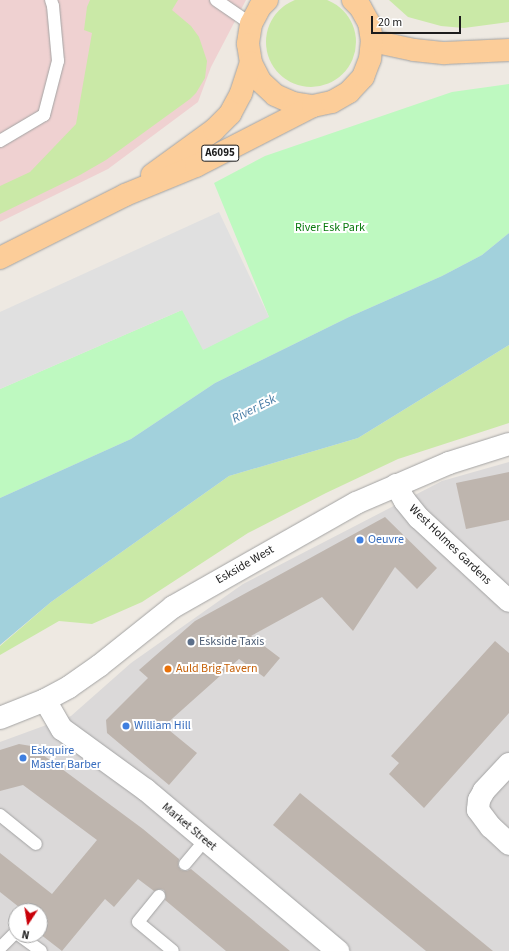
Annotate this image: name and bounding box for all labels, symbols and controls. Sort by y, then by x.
scale bar [373,8,463,34]
text: 20 m [378,14,402,31]
road number: A6095 [201,144,239,162]
park label: River Esk Park [295,221,365,235]
water label: River Esk [229,391,279,427]
street label: West Holmes Gardens [406,502,494,588]
place label: Oeuvre [368,533,404,547]
marker: Oeuvre [355,535,365,545]
street label: Eskside West [213,543,277,587]
place label: Eskside Taxis [199,635,264,649]
marker: Eskside Taxis [186,637,196,647]
place label: Auld Brig Tavern [176,662,258,676]
marker: Auld Brig Tavern [163,664,173,674]
place label: William Hill [134,719,191,733]
marker: William Hill [121,721,131,731]
place label: Eskquire Master Barber [31,744,101,772]
marker: Eskquire Master Barber [18,753,28,763]
street label: Market Street [159,800,219,854]
north arrow [8,903,48,943]
text: N [20,926,31,942]

